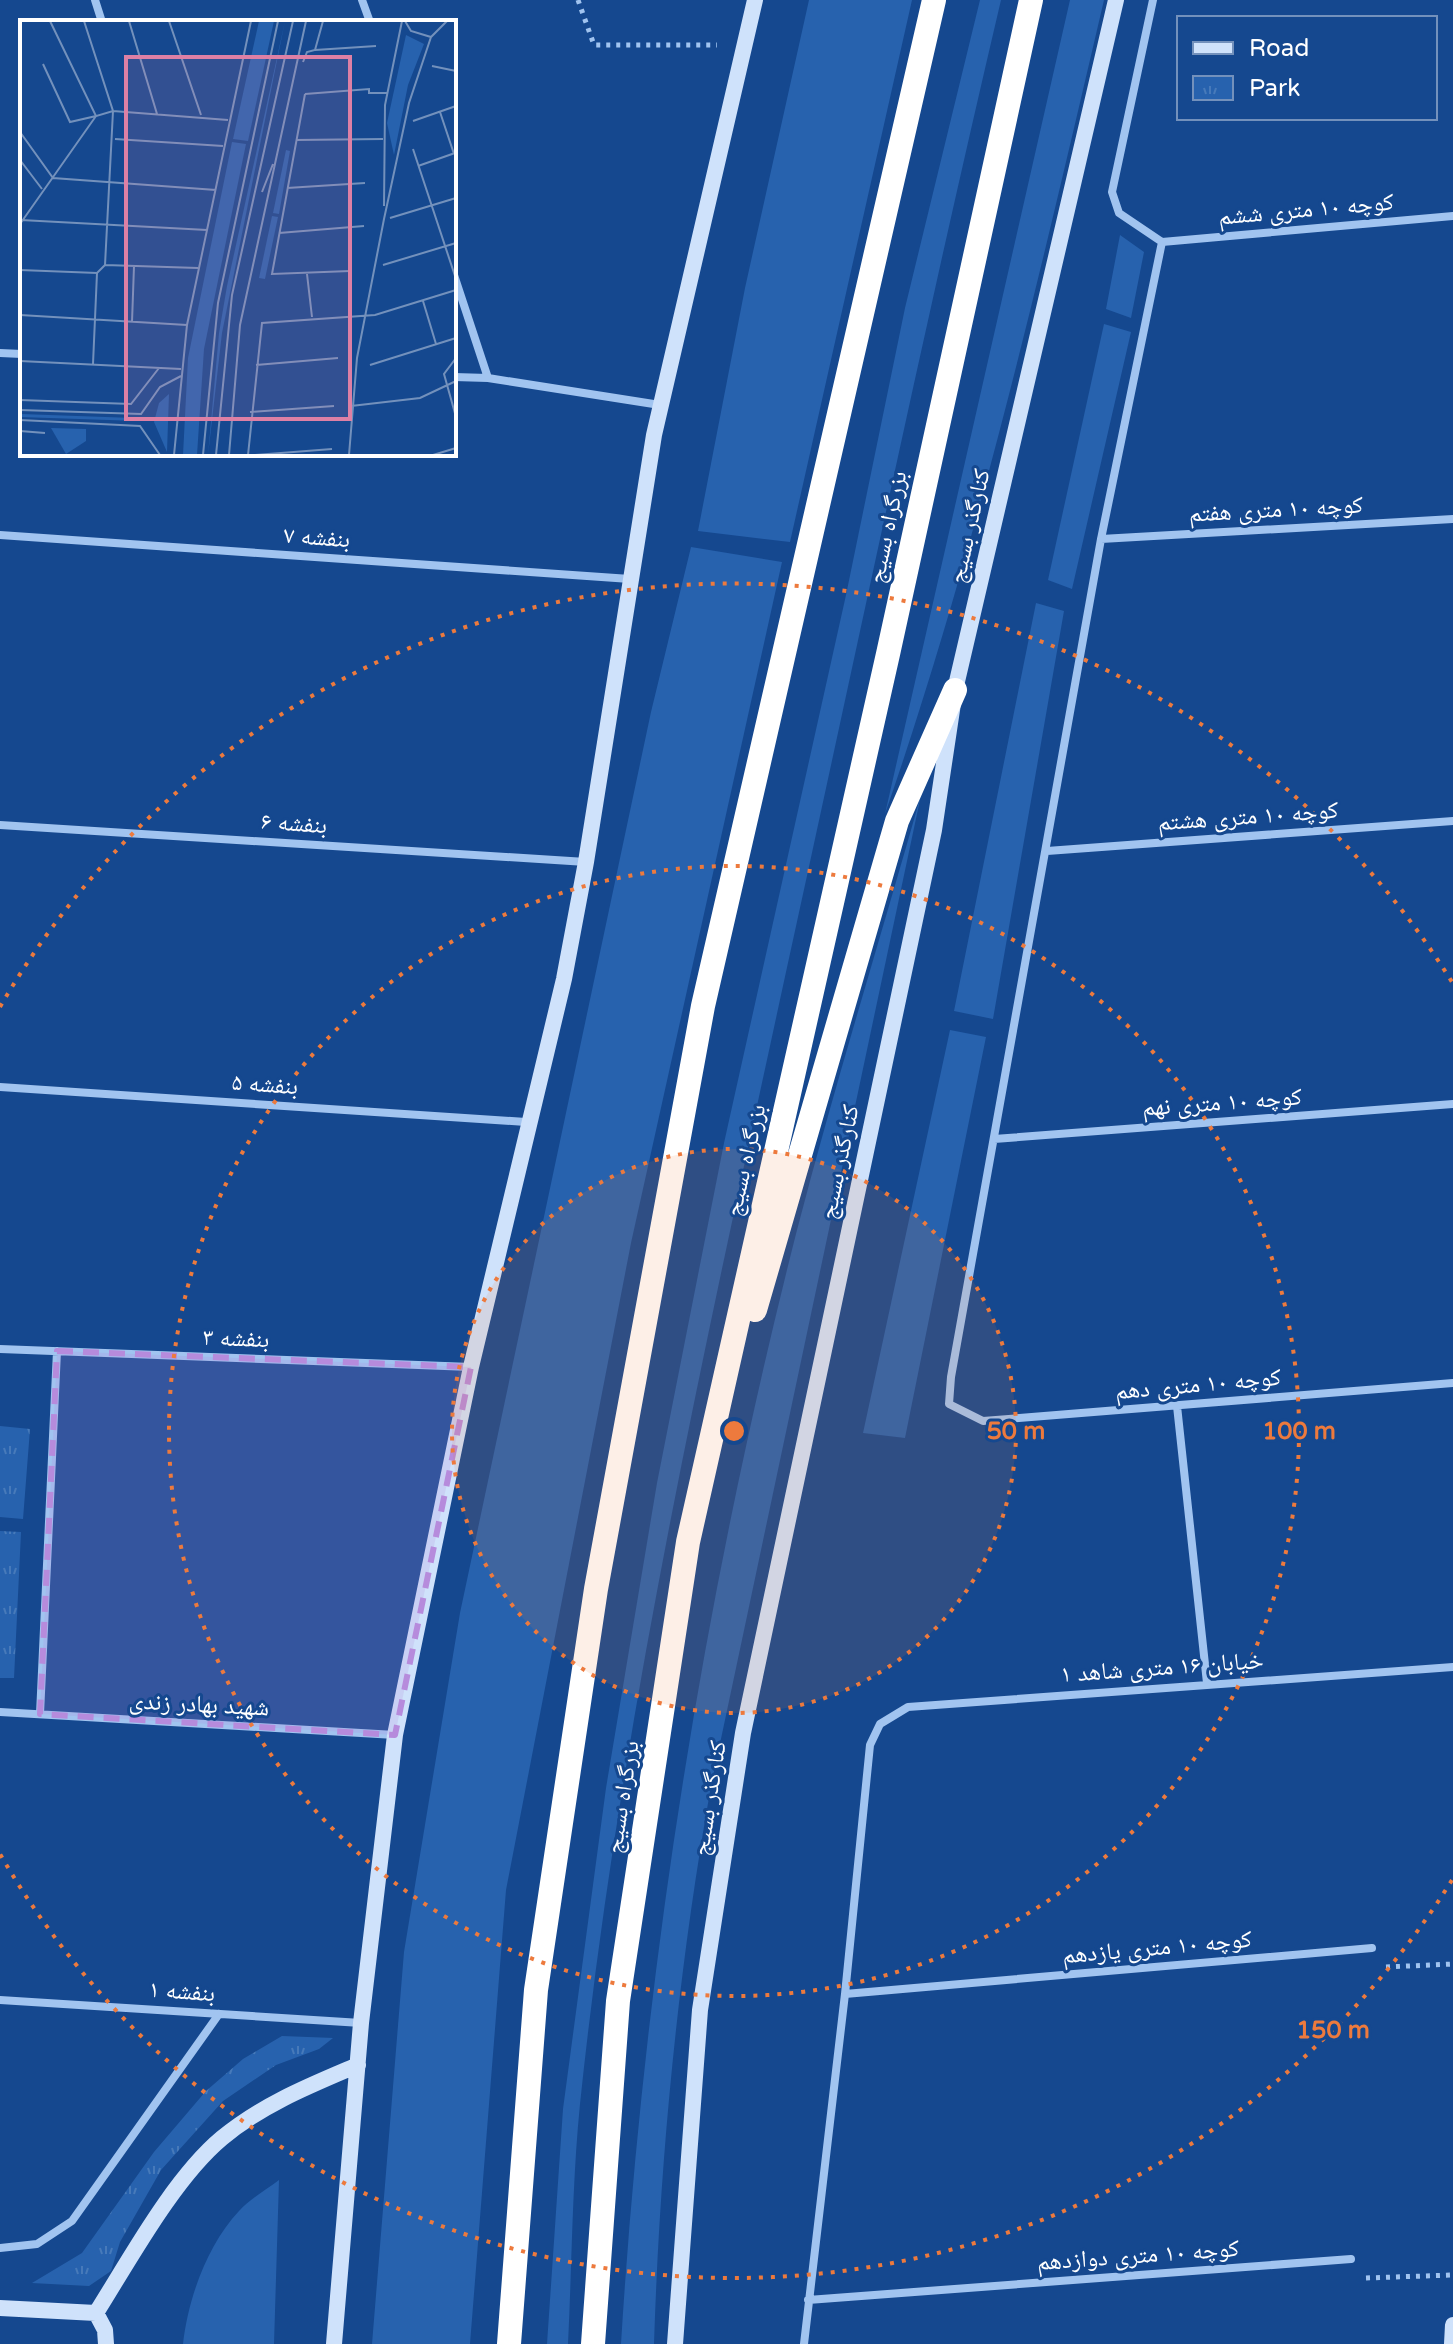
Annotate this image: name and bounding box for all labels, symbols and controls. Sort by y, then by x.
legend [1177,16,1437,120]
inset map [20,20,456,456]
text: Road [1249,34,1309,63]
text: Park [1249,74,1300,103]
street label: کوچه ۱۰ متری ششم [1217,187,1395,233]
street label: کنارگذر بسیج [942,466,997,586]
street label: بزرگراه بسیج [861,468,914,586]
street label: کوچه ۱۰ متری هفتم [1188,490,1364,530]
street label: بنفشه ۷ [283,521,351,554]
street label: کوچه ۱۰ متری هشتم [1157,796,1339,838]
street label: بنفشه ۶ [260,807,328,840]
street label: بنفشه ۵ [231,1068,299,1101]
street label: کوچه ۱۰ متری نهم [1141,1082,1303,1124]
street label: بزرگراه بسیج [719,1101,772,1219]
street label: کنارگذر بسیج [813,1102,866,1222]
street label: بنفشه ۳ [202,1323,270,1354]
street label: کوچه ۱۰ متری دهم [1114,1363,1282,1407]
centre of rings [720,1417,748,1445]
text: 50 m [987,1417,1045,1446]
text: 100 m [1262,1417,1336,1446]
street label: خیابان ۱۶ متری شاهد ۱ [1059,1646,1265,1689]
street label: شهید بهادر زندی [128,1686,270,1723]
street label: بزرگراه بسیج [599,1738,646,1856]
street label: کنارگذر بسیج [686,1738,733,1858]
street label: کوچه ۱۰ متری یازدهم [1061,1925,1253,1971]
street label: بنفشه ۱ [148,1975,216,2008]
text: 150 m [1296,2016,1370,2045]
street label: کوچه ۱۰ متری دوازدهم [1036,2234,1240,2278]

